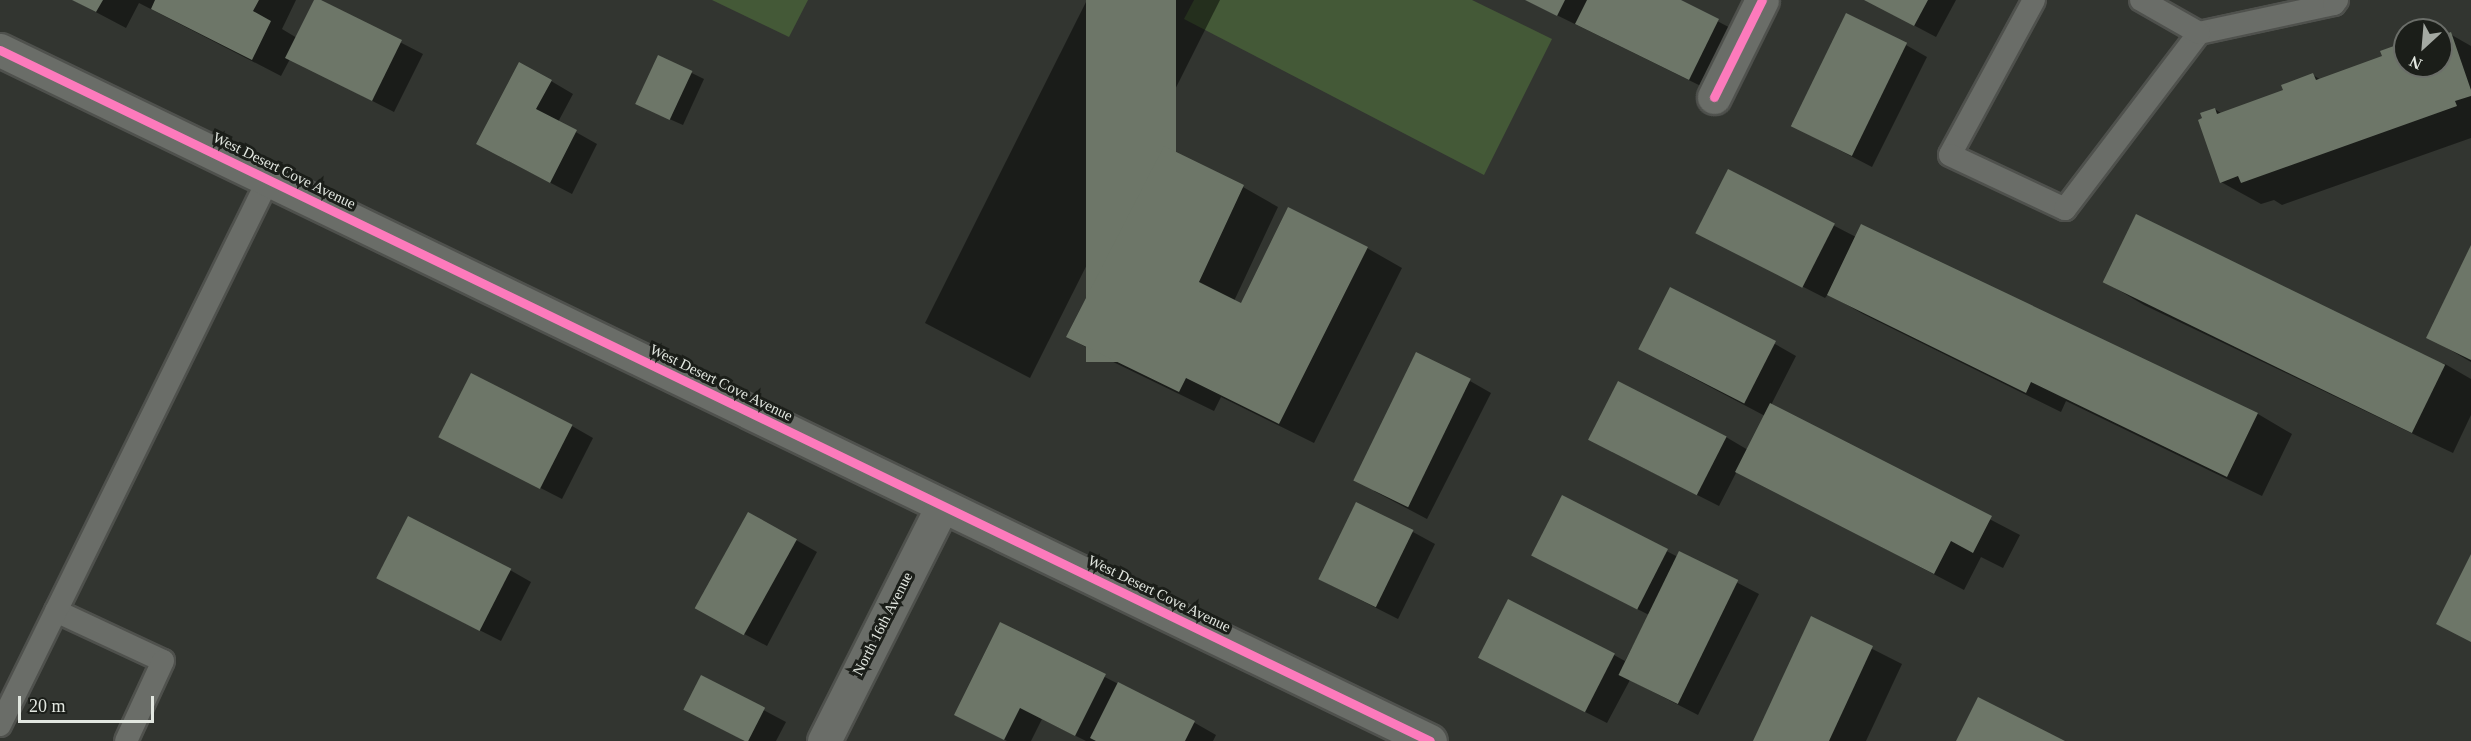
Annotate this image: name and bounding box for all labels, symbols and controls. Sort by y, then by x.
north arrow [2393,18,2453,78]
text: N [2407,53,2425,73]
street label: West Desert Cove Avenue [209,128,359,214]
street label: West Desert Cove Avenue [646,340,796,426]
street label: West Desert Cove Avenue [1084,551,1234,637]
street label: North 16th Avenue [849,569,917,679]
scale bar [21,684,158,722]
text: 20 m [29,696,66,716]

